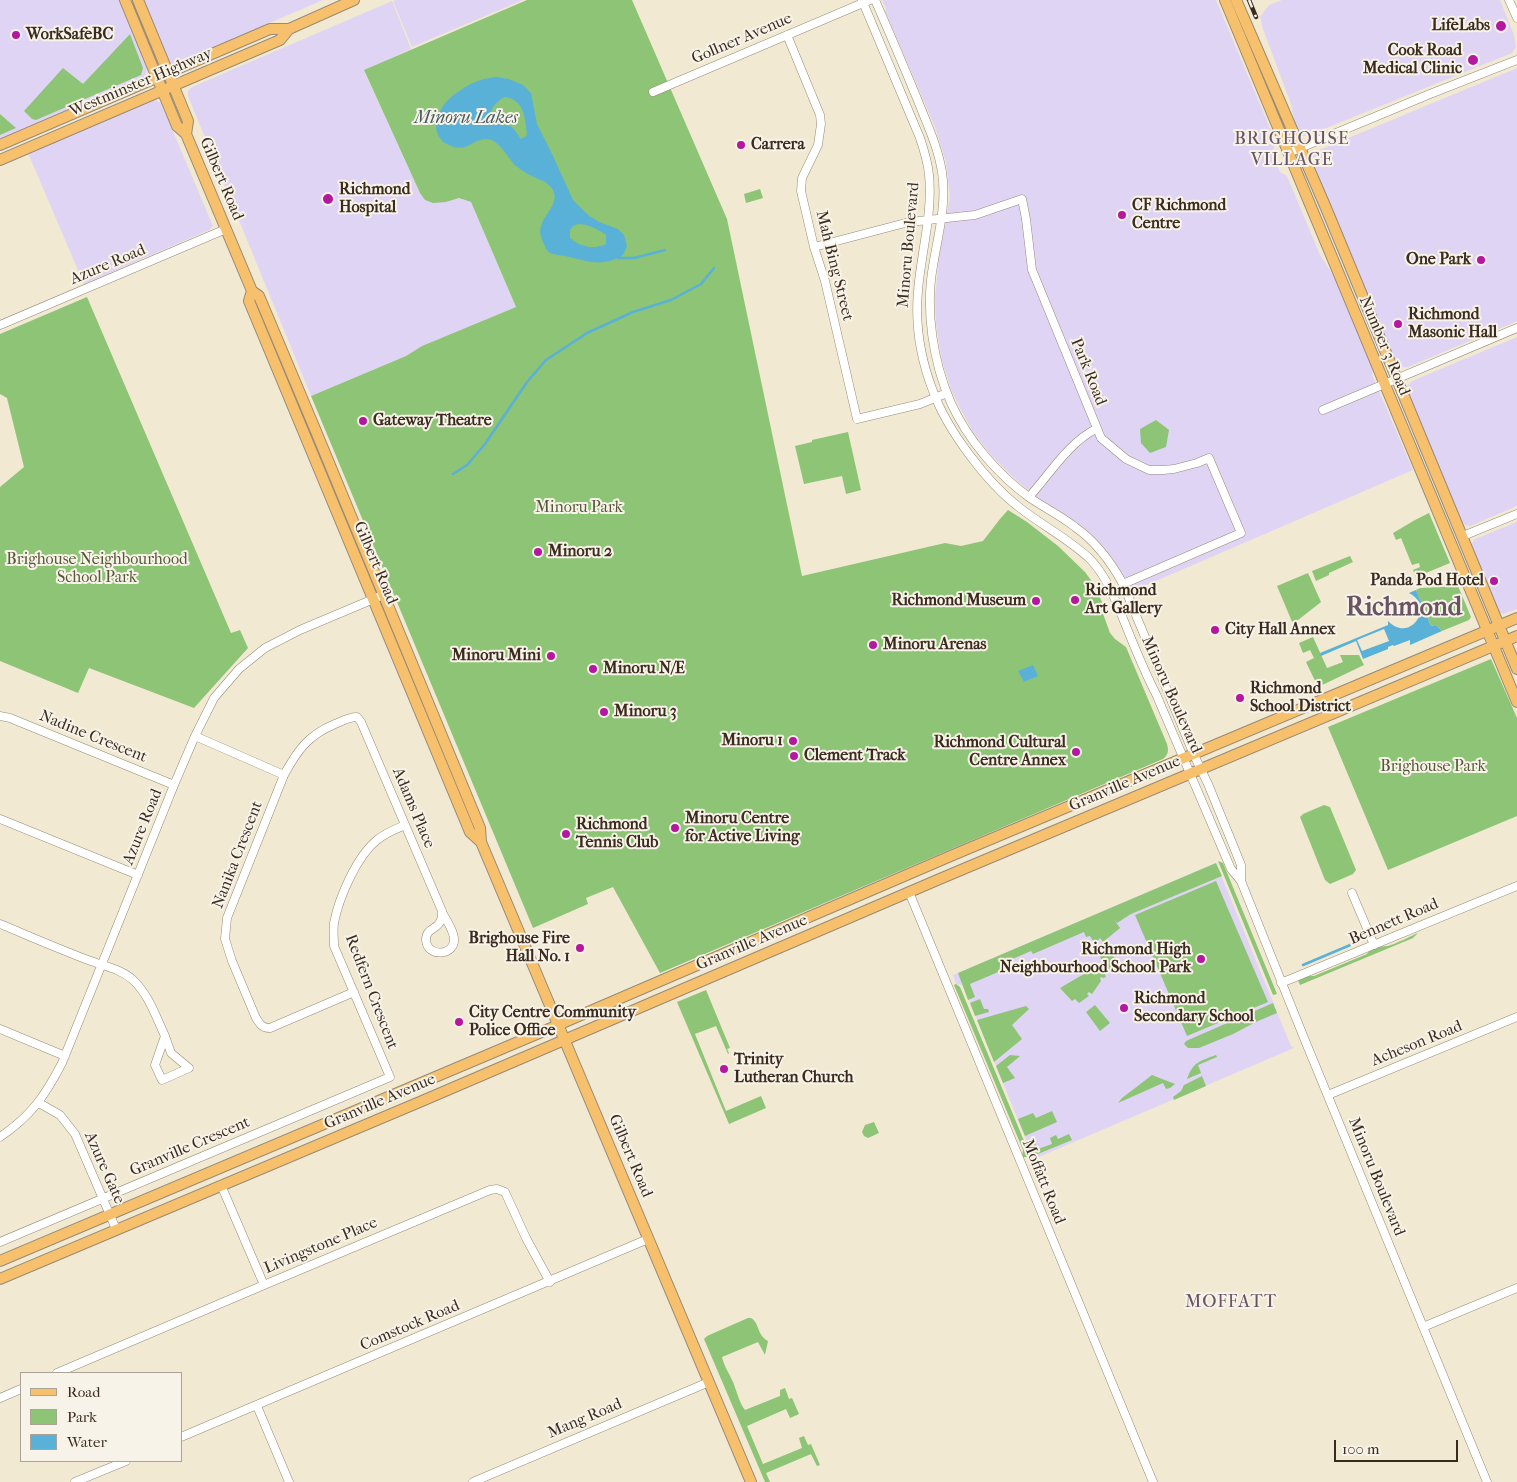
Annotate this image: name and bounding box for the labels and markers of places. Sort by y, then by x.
place label: LifeLabs [1431,16,1490,36]
marker: LifeLabs [1494,19,1508,33]
place label: WorkSafeBC [26,25,113,45]
marker: WorkSafeBC [10,29,22,41]
place label: Cook Road Medical Clinic [1363,41,1462,79]
marker: Cook Road Medical Clinic [1466,53,1480,67]
place label: Carrera [751,135,805,155]
marker: Carrera [735,139,747,151]
place label: Richmond Hospital [339,180,410,218]
marker: Richmond Hospital [321,192,335,206]
place label: CF Richmond Centre [1132,196,1226,234]
marker: CF Richmond Centre [1116,209,1128,221]
place label: One Park [1406,250,1471,270]
marker: One Park [1475,254,1487,266]
place label: Richmond Masonic Hall [1408,305,1497,343]
marker: Richmond Masonic Hall [1392,318,1404,330]
place label: Gateway Theatre [373,411,492,431]
marker: Gateway Theatre [357,415,369,427]
place label: Minoru 2 [548,542,612,562]
marker: Minoru 2 [532,546,544,558]
place label: Panda Pod Hotel [1370,571,1484,591]
marker: Panda Pod Hotel [1488,575,1500,587]
place label: Richmond Art Gallery [1085,581,1162,619]
place label: Richmond Museum [892,591,1026,611]
marker: Richmond Art Gallery [1069,594,1081,606]
marker: Richmond Museum [1030,595,1042,607]
place label: City Hall Annex [1225,620,1335,640]
marker: City Hall Annex [1209,624,1221,636]
place label: Minoru Arenas [883,635,987,655]
marker: Minoru Arenas [867,639,879,651]
place label: Minoru Mini [452,646,541,666]
marker: Minoru Mini [545,650,557,662]
place label: Minoru N/E [603,659,685,679]
marker: Minoru N/E [587,663,599,675]
place label: Richmond School District [1250,679,1351,717]
marker: Richmond School District [1234,692,1246,704]
place label: Minoru 3 [614,702,676,722]
marker: Minoru 3 [598,706,610,718]
place label: Minoru 1 [721,731,783,751]
place label: Richmond Cultural Centre Annex [934,733,1066,771]
marker: Minoru 1 [787,735,799,747]
place label: Clement Track [804,746,906,766]
marker: Richmond Cultural Centre Annex [1070,746,1082,758]
marker: Clement Track [788,750,800,762]
place label: Minoru Centre for Active Living [685,809,800,847]
place label: Richmond Tennis Club [576,815,658,853]
marker: Minoru Centre for Active Living [669,822,681,834]
marker: Richmond Tennis Club [560,828,572,840]
place label: Brighouse Fire Hall No. 1 [468,929,570,967]
place label: Richmond High Neighbourhood School Park [1000,940,1191,978]
marker: Brighouse Fire Hall No. 1 [574,942,586,954]
marker: Richmond High Neighbourhood School Park [1195,953,1207,965]
place label: Richmond Secondary School [1134,989,1254,1027]
marker: Richmond Secondary School [1118,1002,1130,1014]
place label: City Centre Community Police Office [469,1003,636,1041]
marker: City Centre Community Police Office [453,1016,465,1028]
place label: Trinity Lutheran Church [734,1050,853,1088]
marker: Trinity Lutheran Church [718,1063,730,1075]

